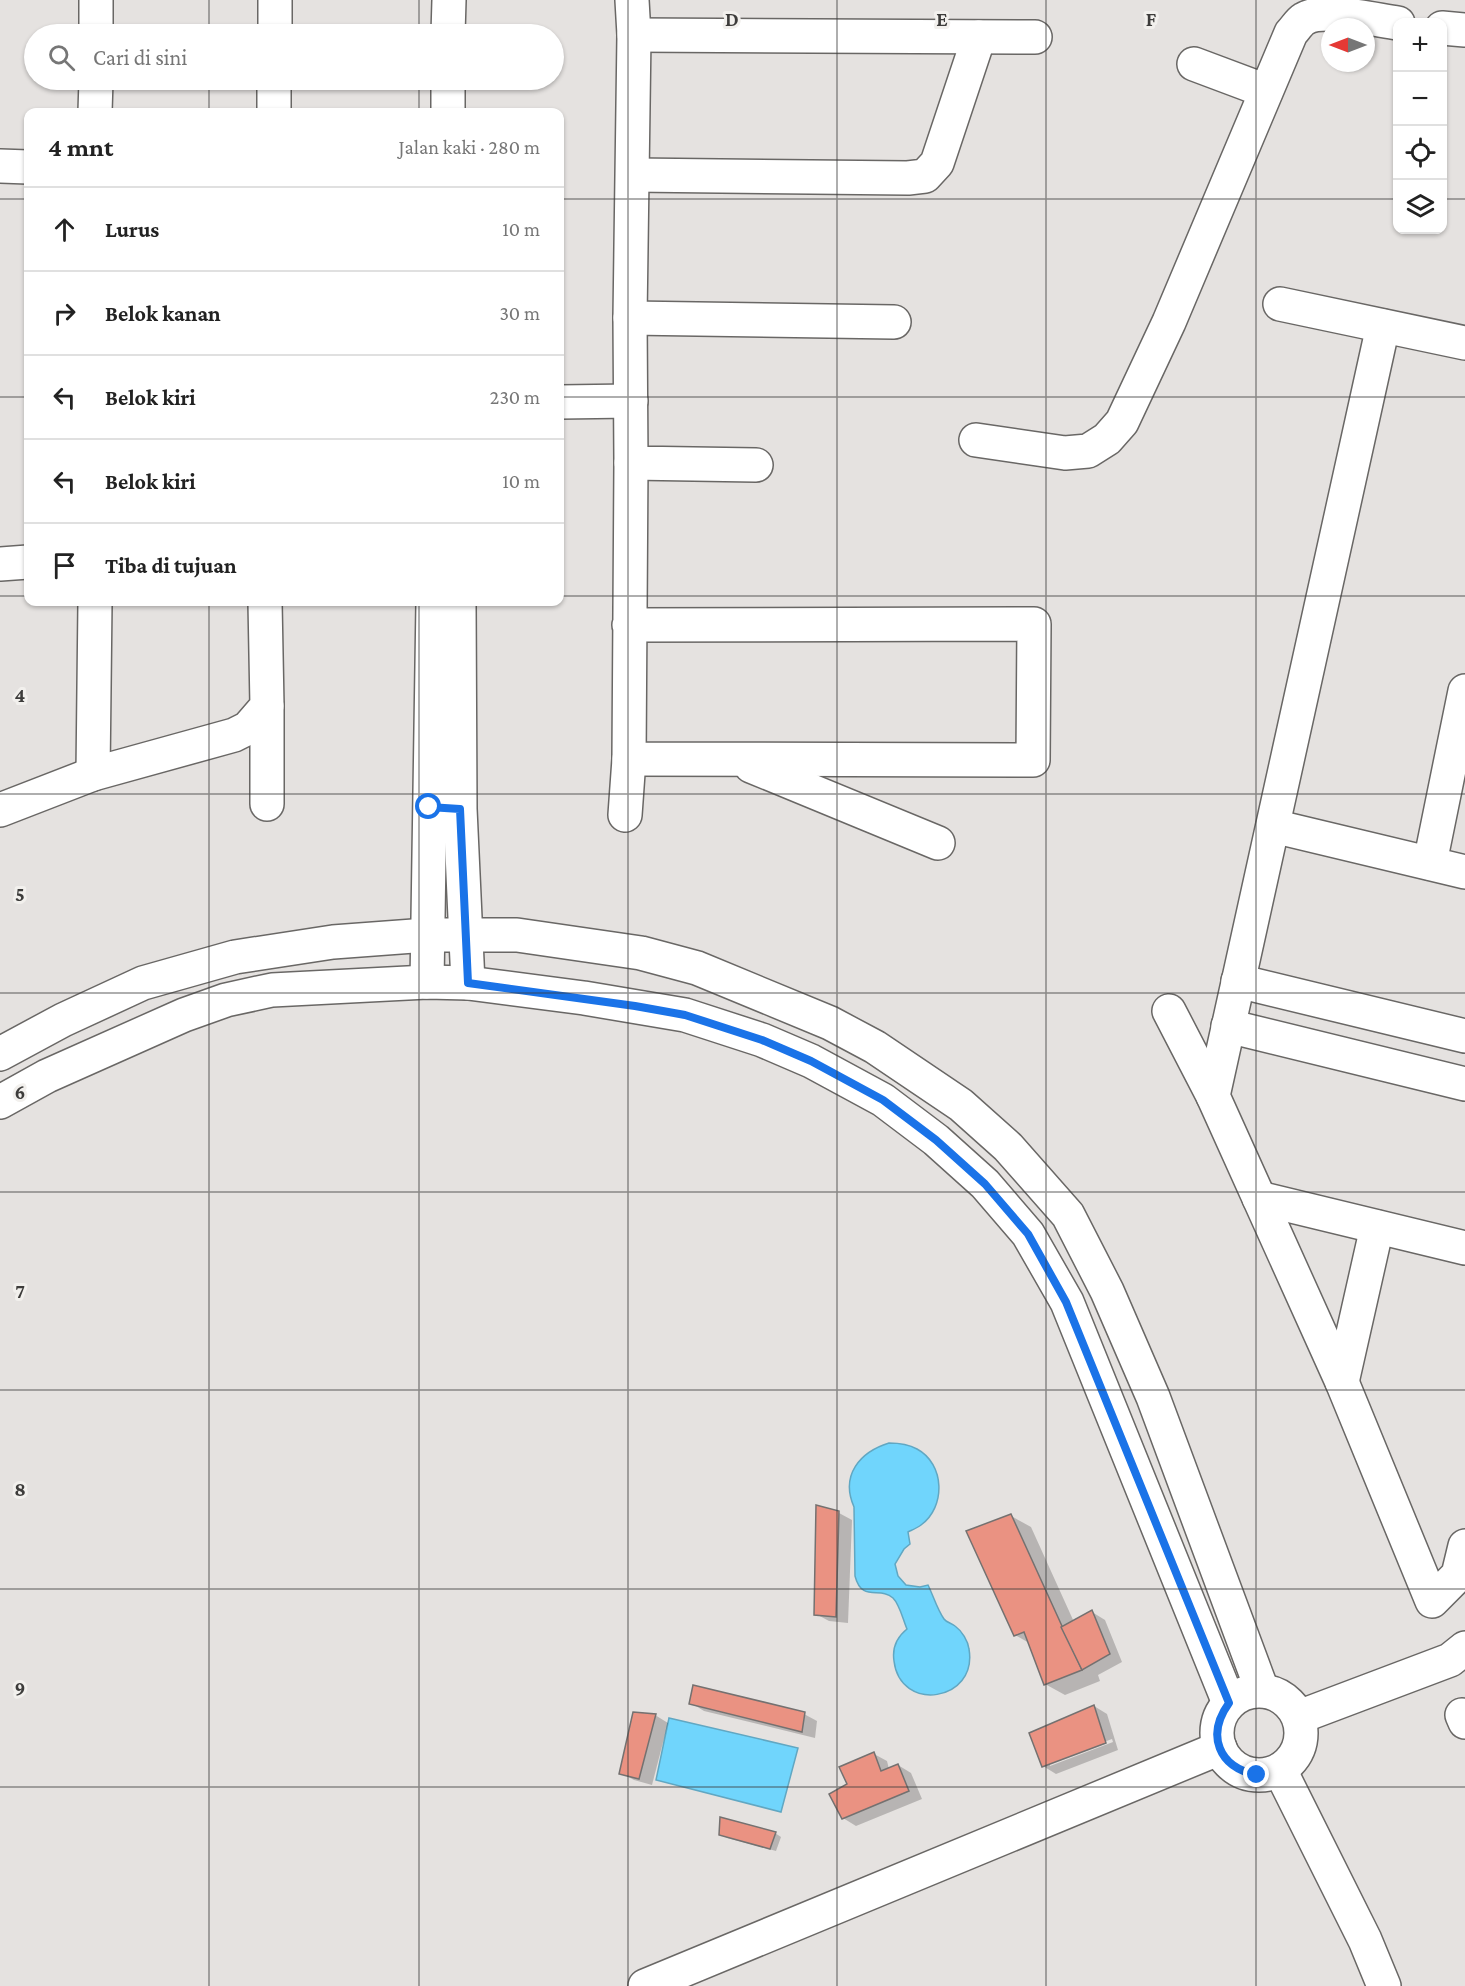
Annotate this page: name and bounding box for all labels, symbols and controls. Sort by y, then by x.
text: D [725,8,739,30]
text: E [936,8,948,30]
text: F [1146,8,1157,30]
north arrow [1321,18,1375,72]
map controls [1393,18,1447,234]
button: + [1393,18,1447,72]
search box [24,24,564,90]
icon: search [45,41,78,74]
text: Cari di sini [93,45,187,70]
button: − [1393,72,1447,126]
button: locate [1393,126,1447,180]
text: 4 mnt [48,133,113,162]
text: Jalan kaki · 280 m [399,136,540,158]
button: layers [1393,180,1447,234]
icon: ahead [48,213,81,246]
text: Lurus [105,217,159,242]
text: 10 m [502,218,540,240]
icon: right [48,297,81,330]
text: Belok kanan [105,301,221,326]
text: 30 m [499,302,540,324]
icon: left [48,381,81,414]
text: Belok kiri [105,385,196,410]
text: 230 m [490,386,540,408]
icon: left [48,465,81,498]
text: Belok kiri [105,469,196,494]
text: 10 m [502,470,540,492]
icon: arrive [48,549,81,582]
text: Tiba di tujuan [105,553,237,578]
text: 4 [15,684,26,706]
route start [415,793,441,819]
text: 5 [15,883,25,905]
text: 6 [15,1081,25,1103]
text: 7 [15,1280,25,1302]
text: 8 [14,1478,26,1500]
text: 9 [15,1677,25,1699]
route end [1243,1761,1269,1787]

